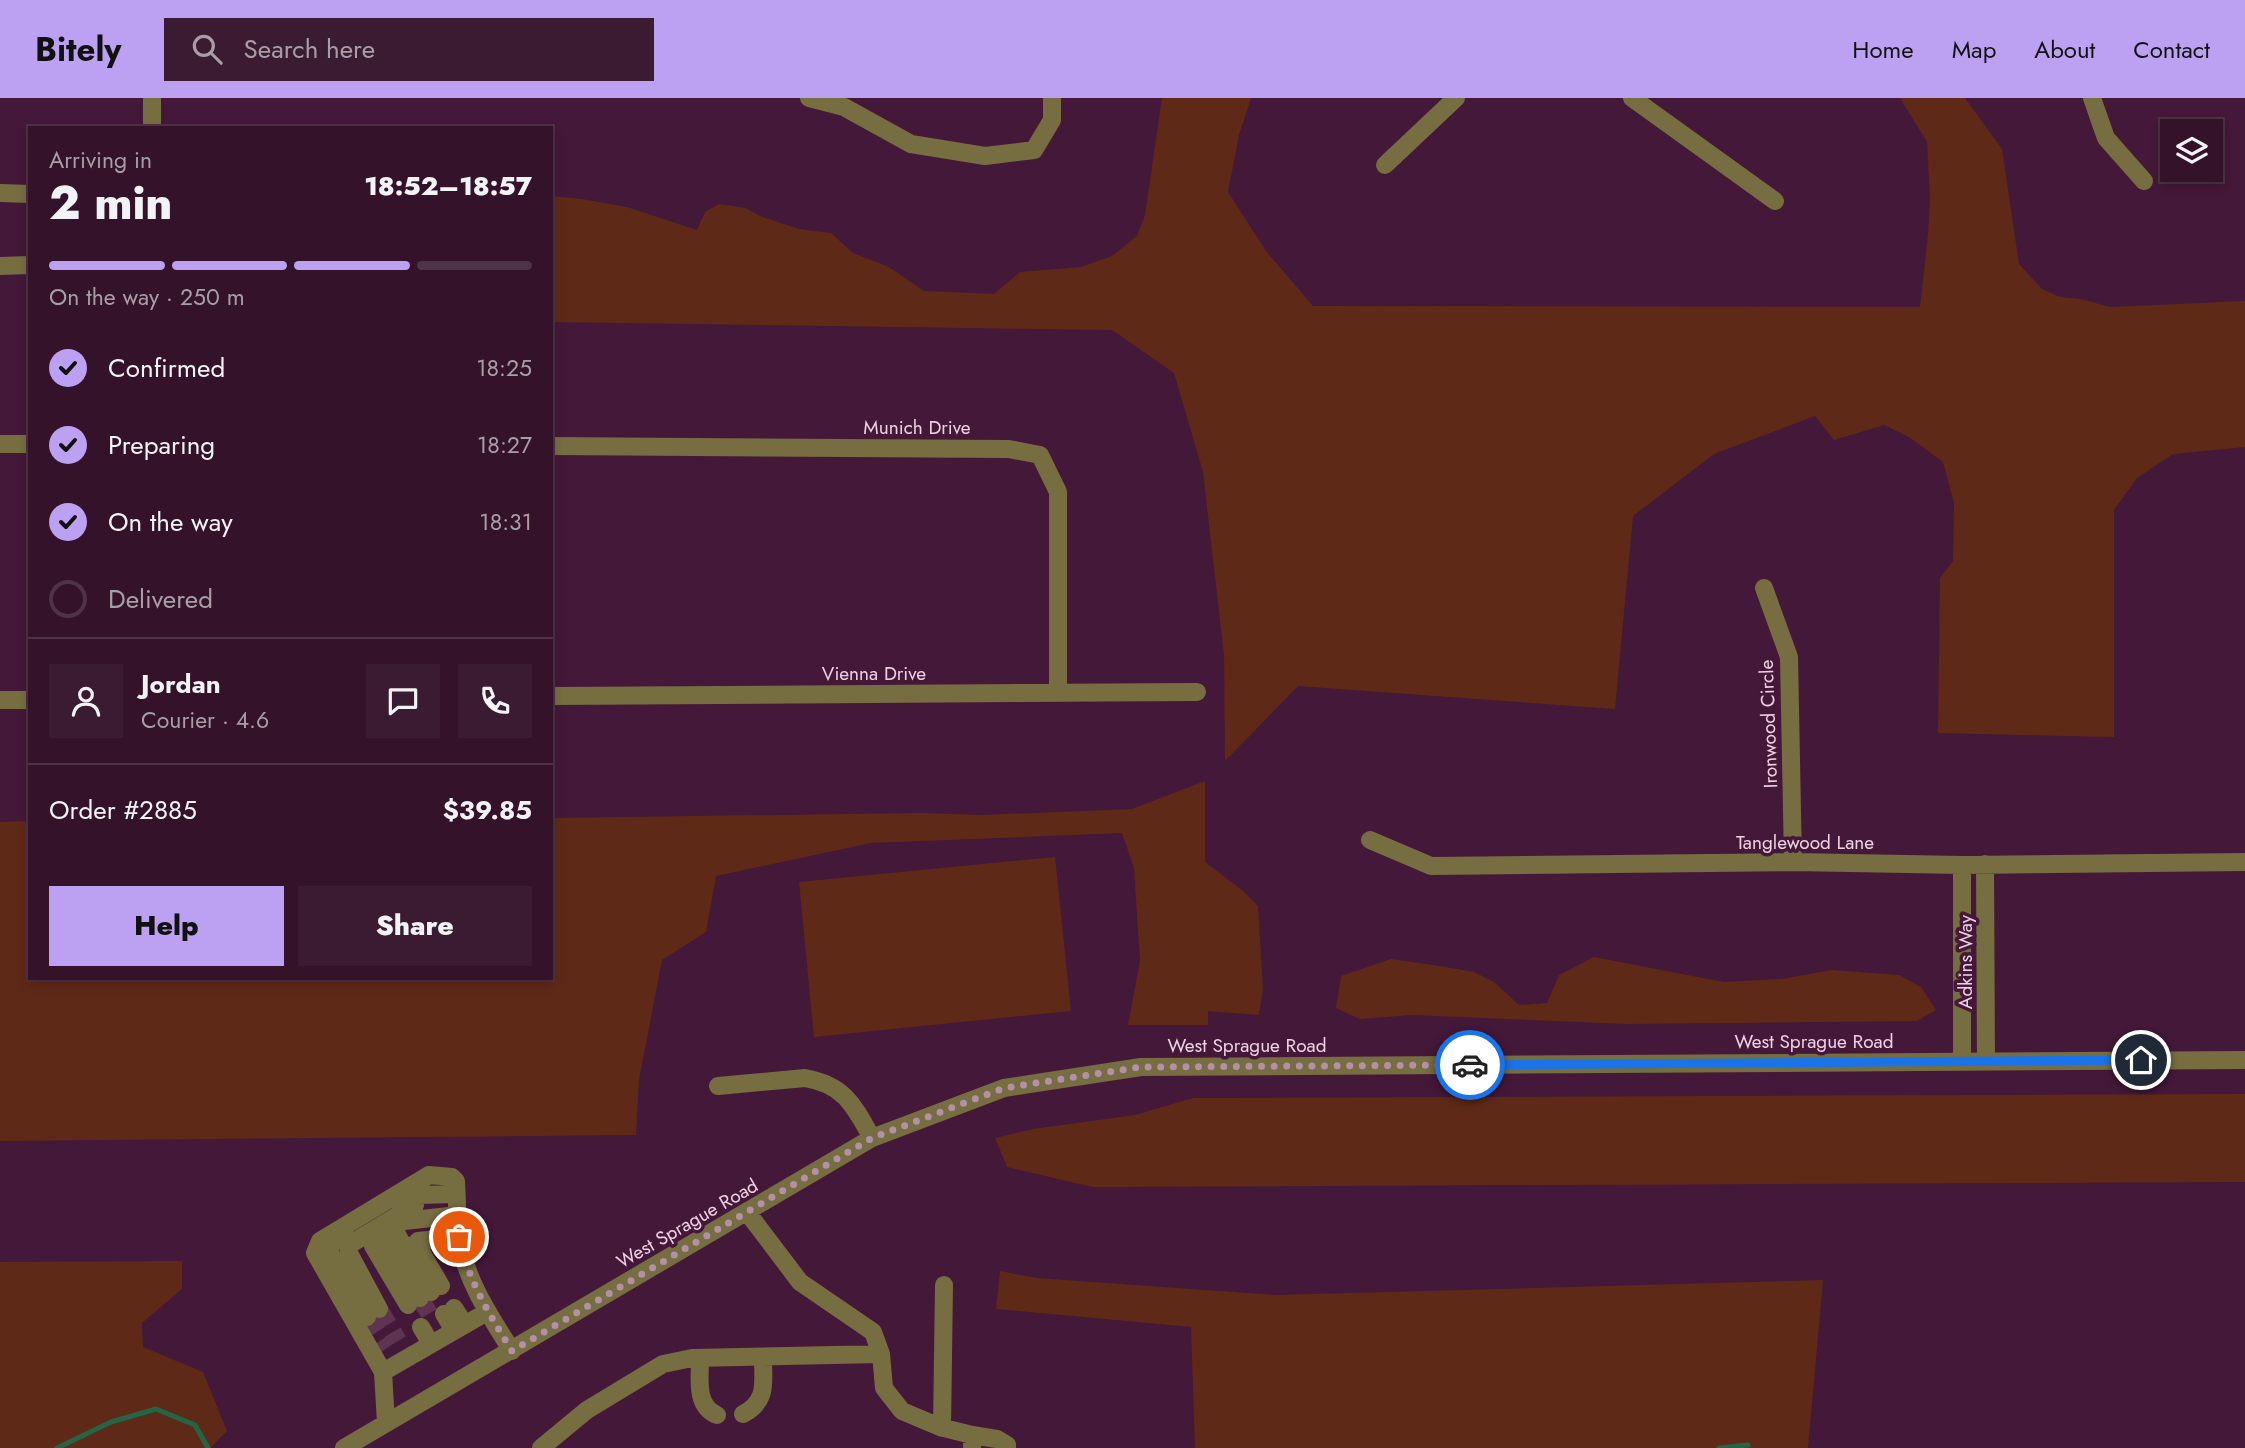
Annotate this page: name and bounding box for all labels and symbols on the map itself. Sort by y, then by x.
street label: Munich Drive [863,414,971,441]
street label: Ironwood Circle [1753,659,1784,789]
street label: Vienna Drive [822,660,926,687]
street label: Tanglewood Lane [1736,829,1874,856]
street label: Adkins Way [1952,914,1979,1009]
street label: West Sprague Road [1734,1028,1894,1055]
courier [1435,1030,1505,1100]
pin [2111,1030,2171,1090]
street label: West Sprague Road [1167,1032,1327,1059]
street label: West Sprague Road [612,1172,763,1275]
pin [429,1207,489,1267]

